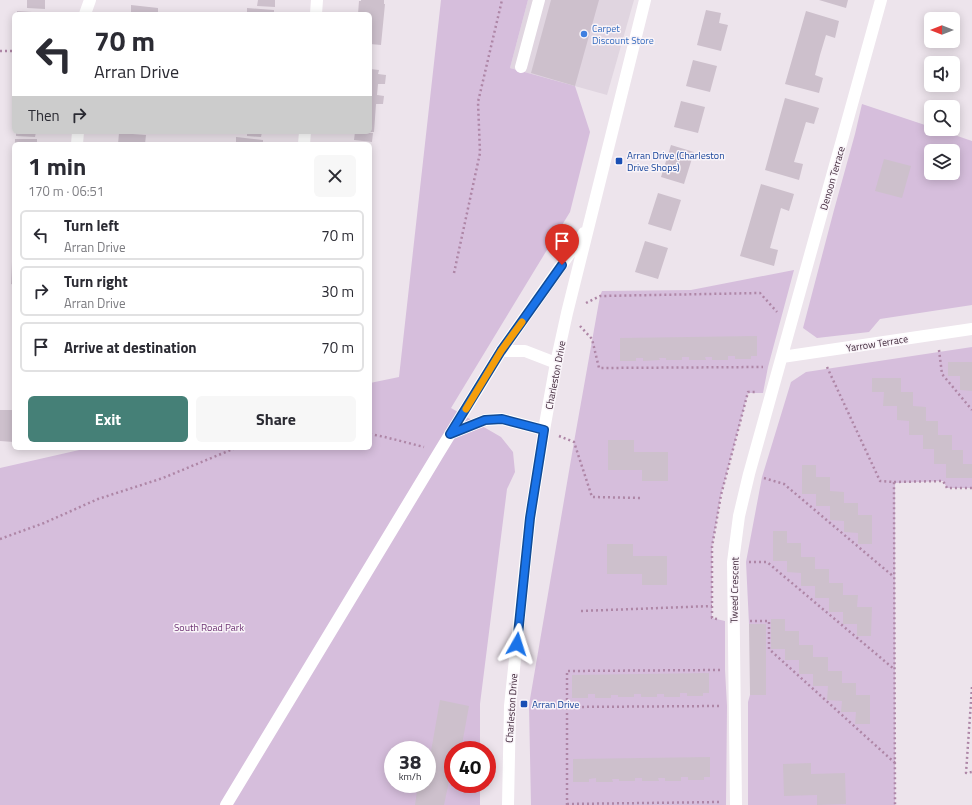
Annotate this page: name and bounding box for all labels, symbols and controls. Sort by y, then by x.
north arrow [924,12,960,48]
map controls [924,12,960,180]
text: 70 m [94,19,155,62]
place label: Carpet Discount Store [592,21,654,48]
icon: left [28,28,80,80]
marker: Carpet Discount Store [579,29,589,39]
button: sound [924,56,960,92]
text: Arran Drive [94,58,179,85]
button: search [924,100,960,136]
text: Then [28,104,60,127]
icon: right [68,104,90,126]
street label: Denoon Terrace [816,144,849,212]
button: layers [924,144,960,180]
text: 1 min [28,148,86,184]
place label: Arran Drive (Charleston Drive Shops) [627,148,725,175]
button: close [314,155,356,197]
marker: Arran Drive (Charleston Drive Shops) [614,156,624,166]
text: 170 m · 06:51 [28,181,104,201]
text: Turn left [64,214,119,237]
icon: left [30,224,52,246]
text: 70 m [321,224,354,247]
pin [545,224,579,265]
icon: arrive [551,230,573,252]
text: Arran Drive [64,237,126,257]
text: Turn right [64,270,128,293]
icon: right [30,280,52,302]
text: 30 m [321,280,354,303]
text: Arran Drive [64,293,126,313]
street label: Yarrow Terrace [845,331,909,356]
icon: arrive [30,336,52,358]
text: Arrive at destination [64,336,197,359]
text: 70 m [321,336,354,359]
street label: Charleston Drive [541,340,569,411]
button: Exit [28,396,188,442]
button: Share [196,396,356,442]
street label: Tweed Crescent [726,556,743,623]
park label: South Road Park [174,620,244,635]
position arrow [496,623,538,665]
street label: Charleston Drive [502,673,521,743]
place label: Arran Drive [532,697,579,712]
marker: Arran Drive [519,699,529,709]
speed limit sign: 40 [444,741,496,793]
text: 38 [399,746,421,777]
text: km/h [399,769,421,784]

